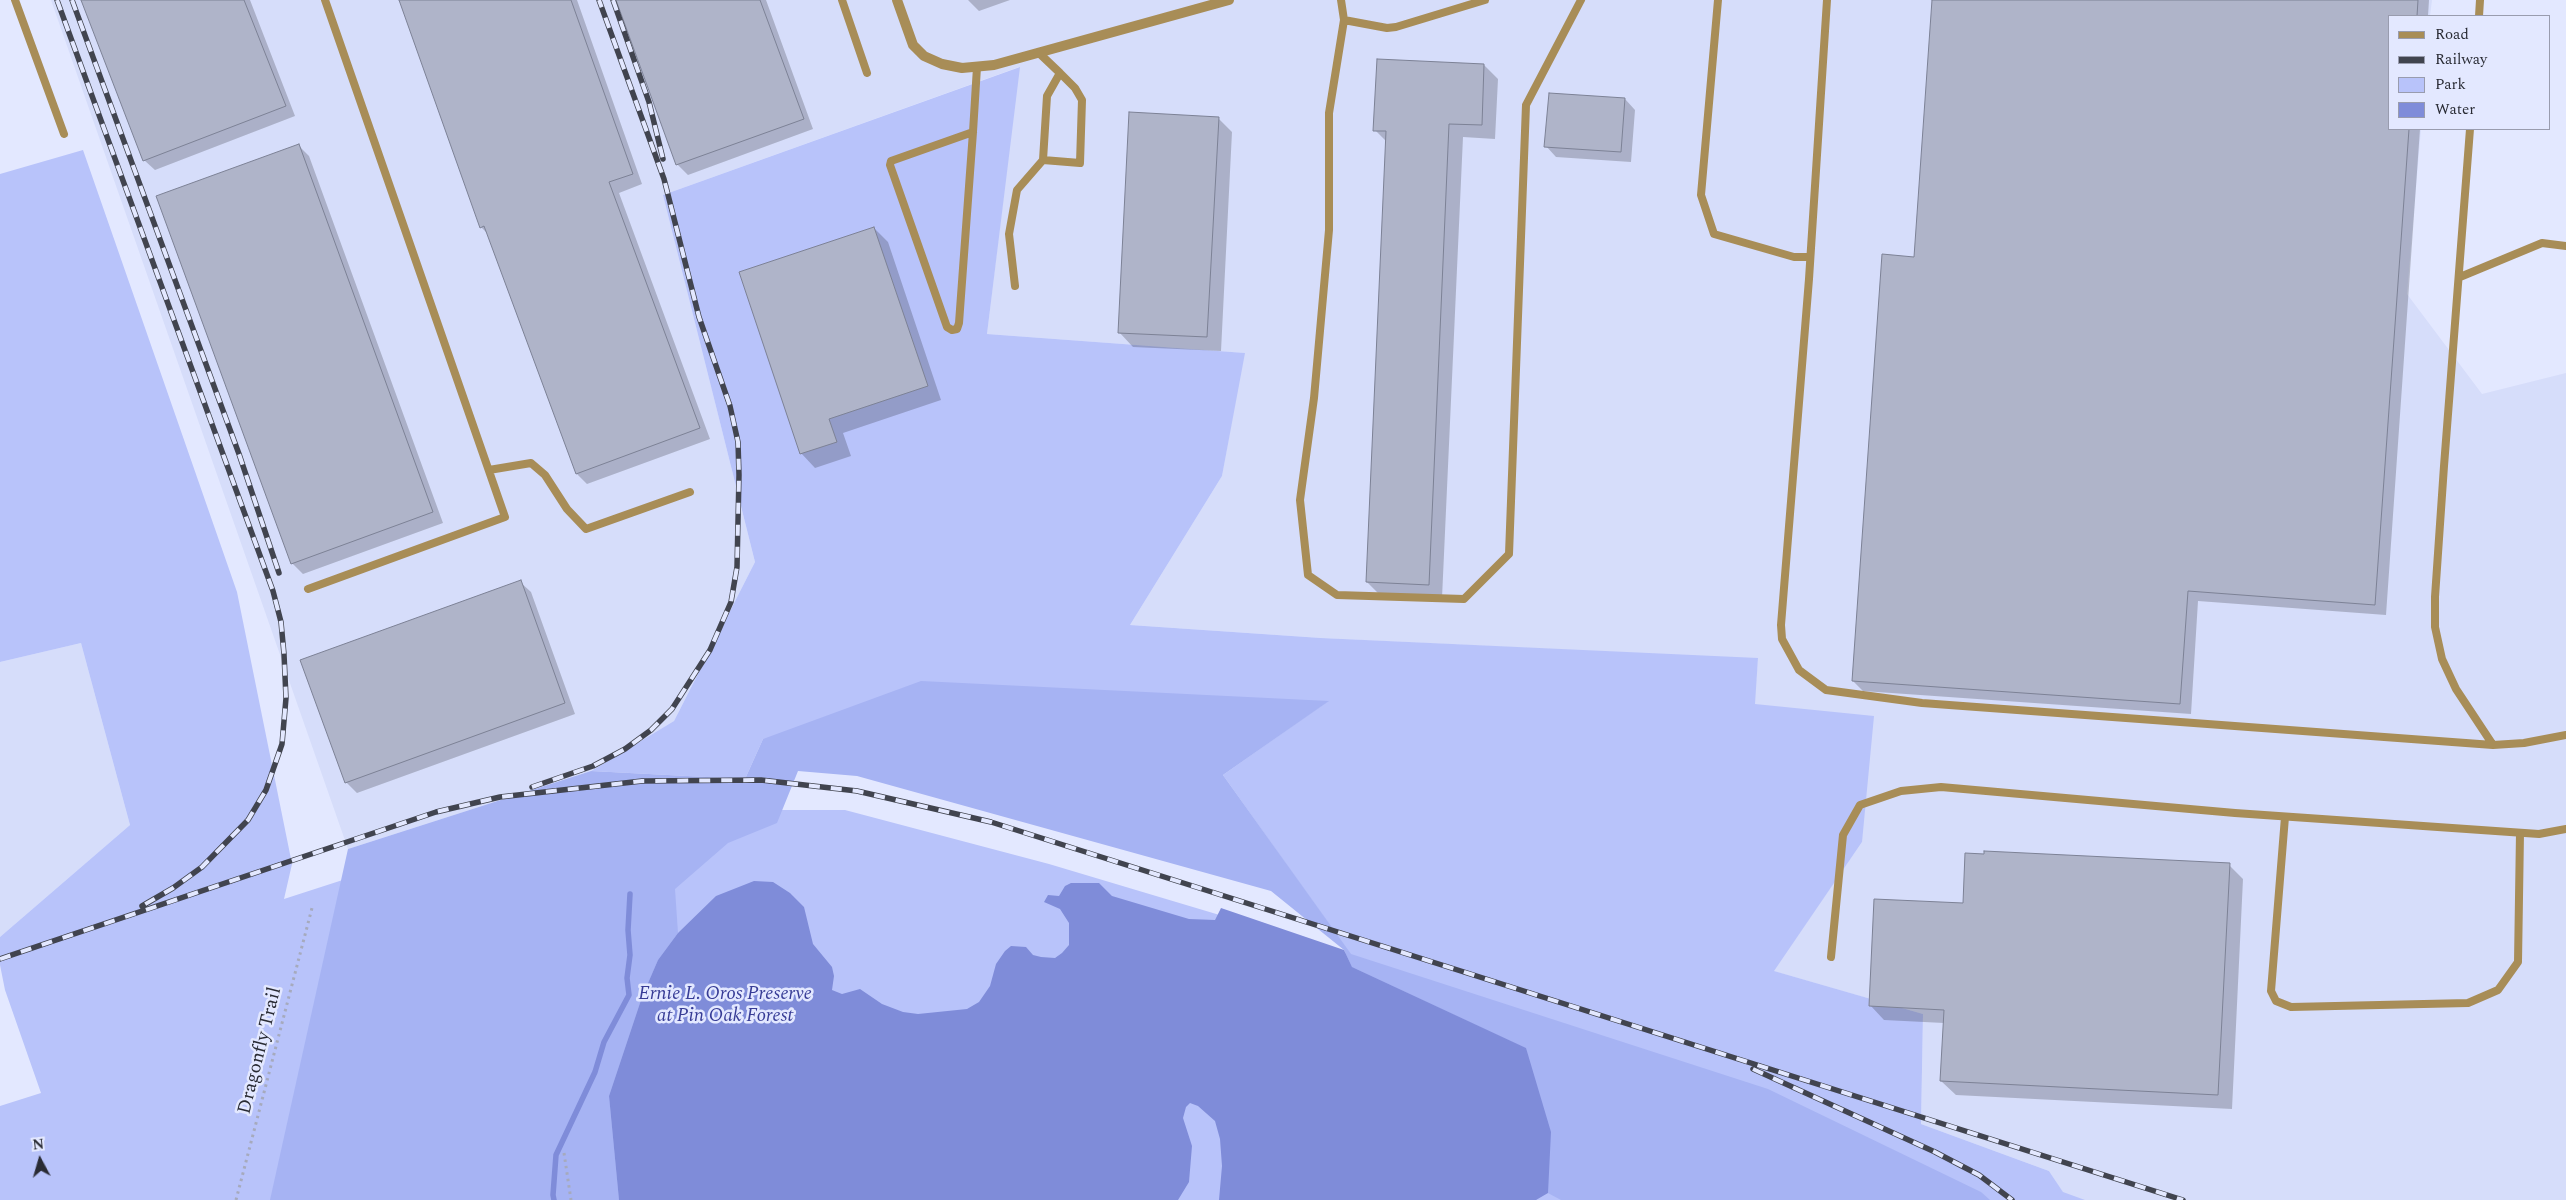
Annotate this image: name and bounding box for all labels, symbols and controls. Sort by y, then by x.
legend [2388,15,2551,130]
text: Road [2435,23,2469,46]
text: Railway [2435,48,2487,71]
text: Park [2435,73,2466,96]
text: Water [2435,98,2475,121]
park label: Ernie L. Oros Preserve at Pin Oak Forest [638,984,812,1028]
street label: Dragonfly Trail [234,985,288,1117]
text: N [32,1134,45,1156]
north arrow [15,1135,65,1185]

